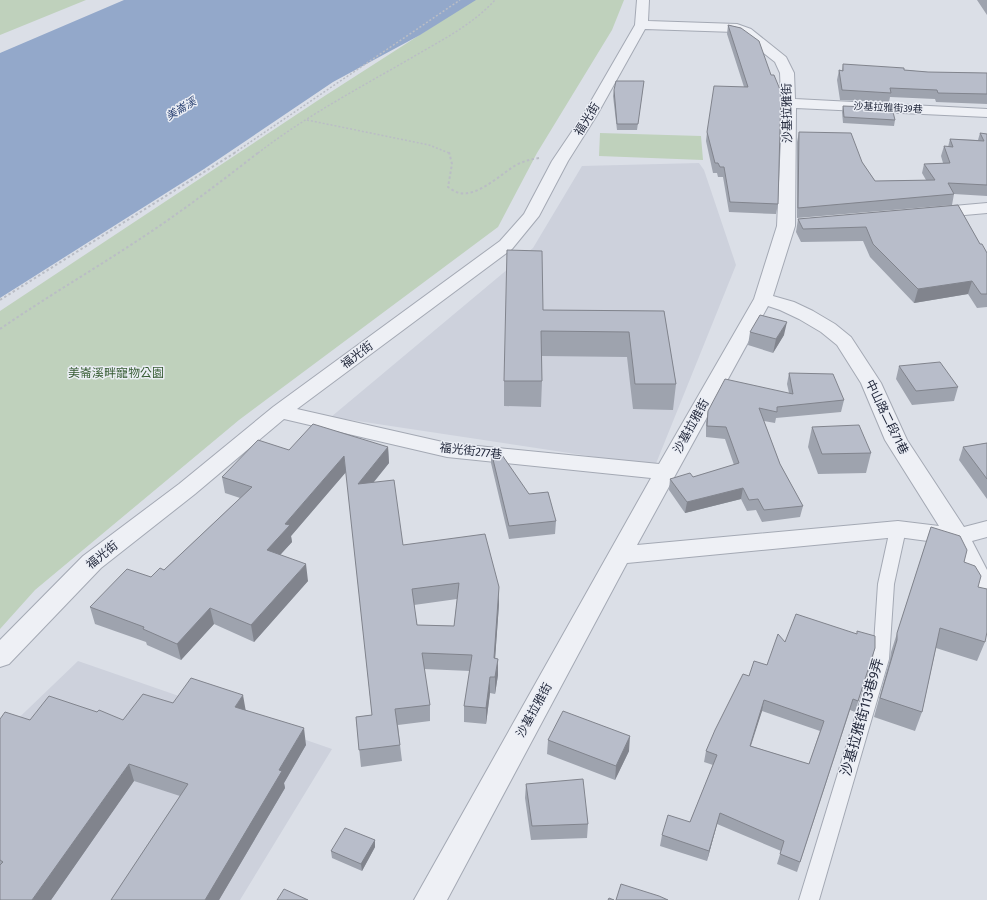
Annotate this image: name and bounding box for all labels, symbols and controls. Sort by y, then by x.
street label: 沙基拉雅街 [779,83,795,143]
water label: 美崙溪 [164,94,200,123]
street label: 福光街 [572,100,602,138]
street label: 沙基拉雅街39巷 [853,100,923,116]
street label: 福光街 [338,339,376,371]
park label: 美崙溪畔寵物公園 [68,366,164,380]
street label: 中山路二段71巷 [863,377,911,457]
street label: 沙基拉雅街 [670,396,712,456]
street label: 福光街277巷 [439,440,503,462]
street label: 福光街 [84,538,120,572]
street label: 沙基拉雅街113巷9弄 [837,656,887,778]
street label: 沙基拉雅街 [513,680,555,740]

